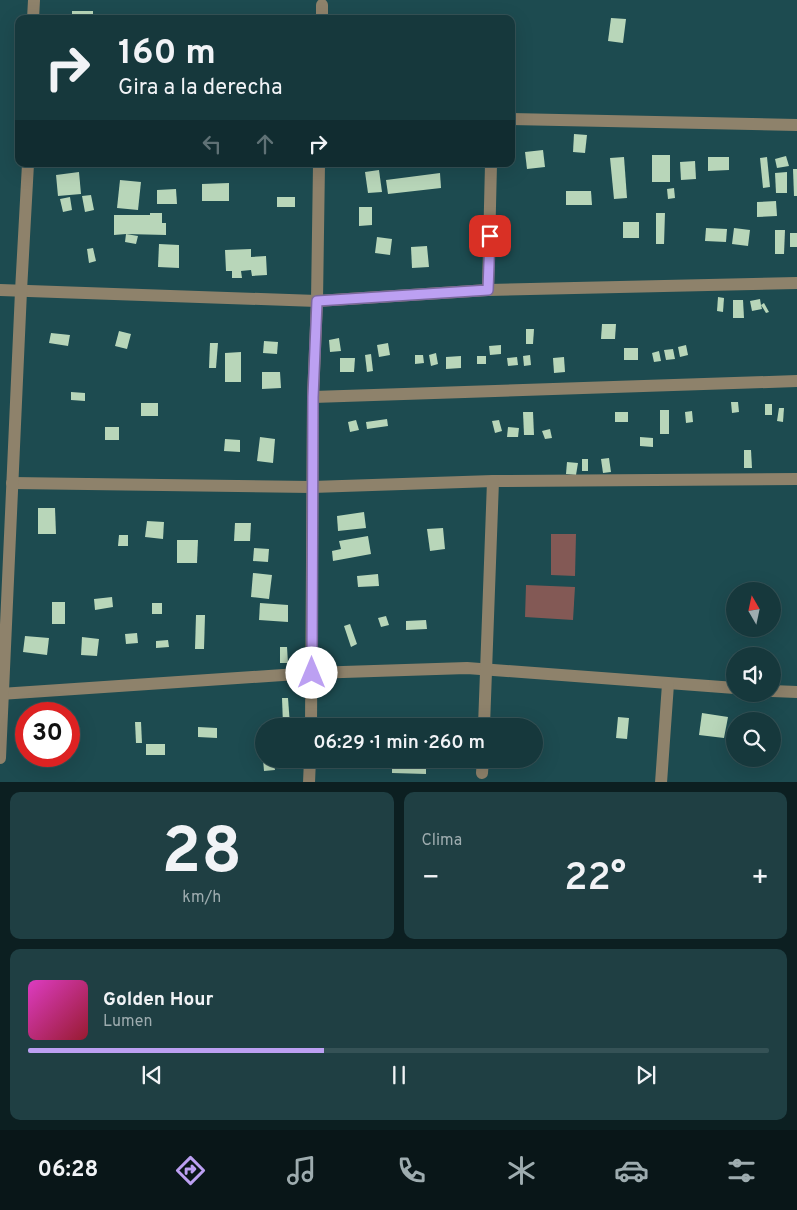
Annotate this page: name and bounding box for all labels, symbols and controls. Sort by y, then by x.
text: 160 m [118,32,216,76]
icon: right [35,35,100,100]
text: Gira a la derecha [118,75,283,102]
icon: left [198,130,226,158]
icon: ahead [251,130,279,158]
icon: right [304,130,332,158]
pin [469,215,511,257]
icon: arrive [476,222,504,250]
north arrow [726,582,781,638]
map controls [726,582,781,767]
position arrow [285,646,337,698]
button: sound [726,647,781,702]
speed limit sign: 30 [15,702,80,767]
button: search [726,712,781,767]
text: 06:29 · 1 min · 260 m [313,731,485,755]
text: 28 [161,814,242,896]
text: Clima [422,831,462,851]
text: 22° [564,855,626,904]
text: − [422,861,440,897]
text: + [751,861,769,897]
text: km/h [182,888,221,908]
text: Golden Hour [103,988,214,1012]
text: Lumen [103,1012,153,1032]
icon: previous [138,1061,166,1089]
icon: pause [385,1061,413,1089]
icon: next [632,1061,660,1089]
icon: directions [173,1153,208,1188]
icon: music [284,1153,319,1188]
icon: phone [394,1153,429,1188]
icon: climate [504,1153,539,1188]
icon: car [614,1153,649,1188]
icon: filters [724,1153,759,1188]
text: 06:28 [38,1157,98,1184]

